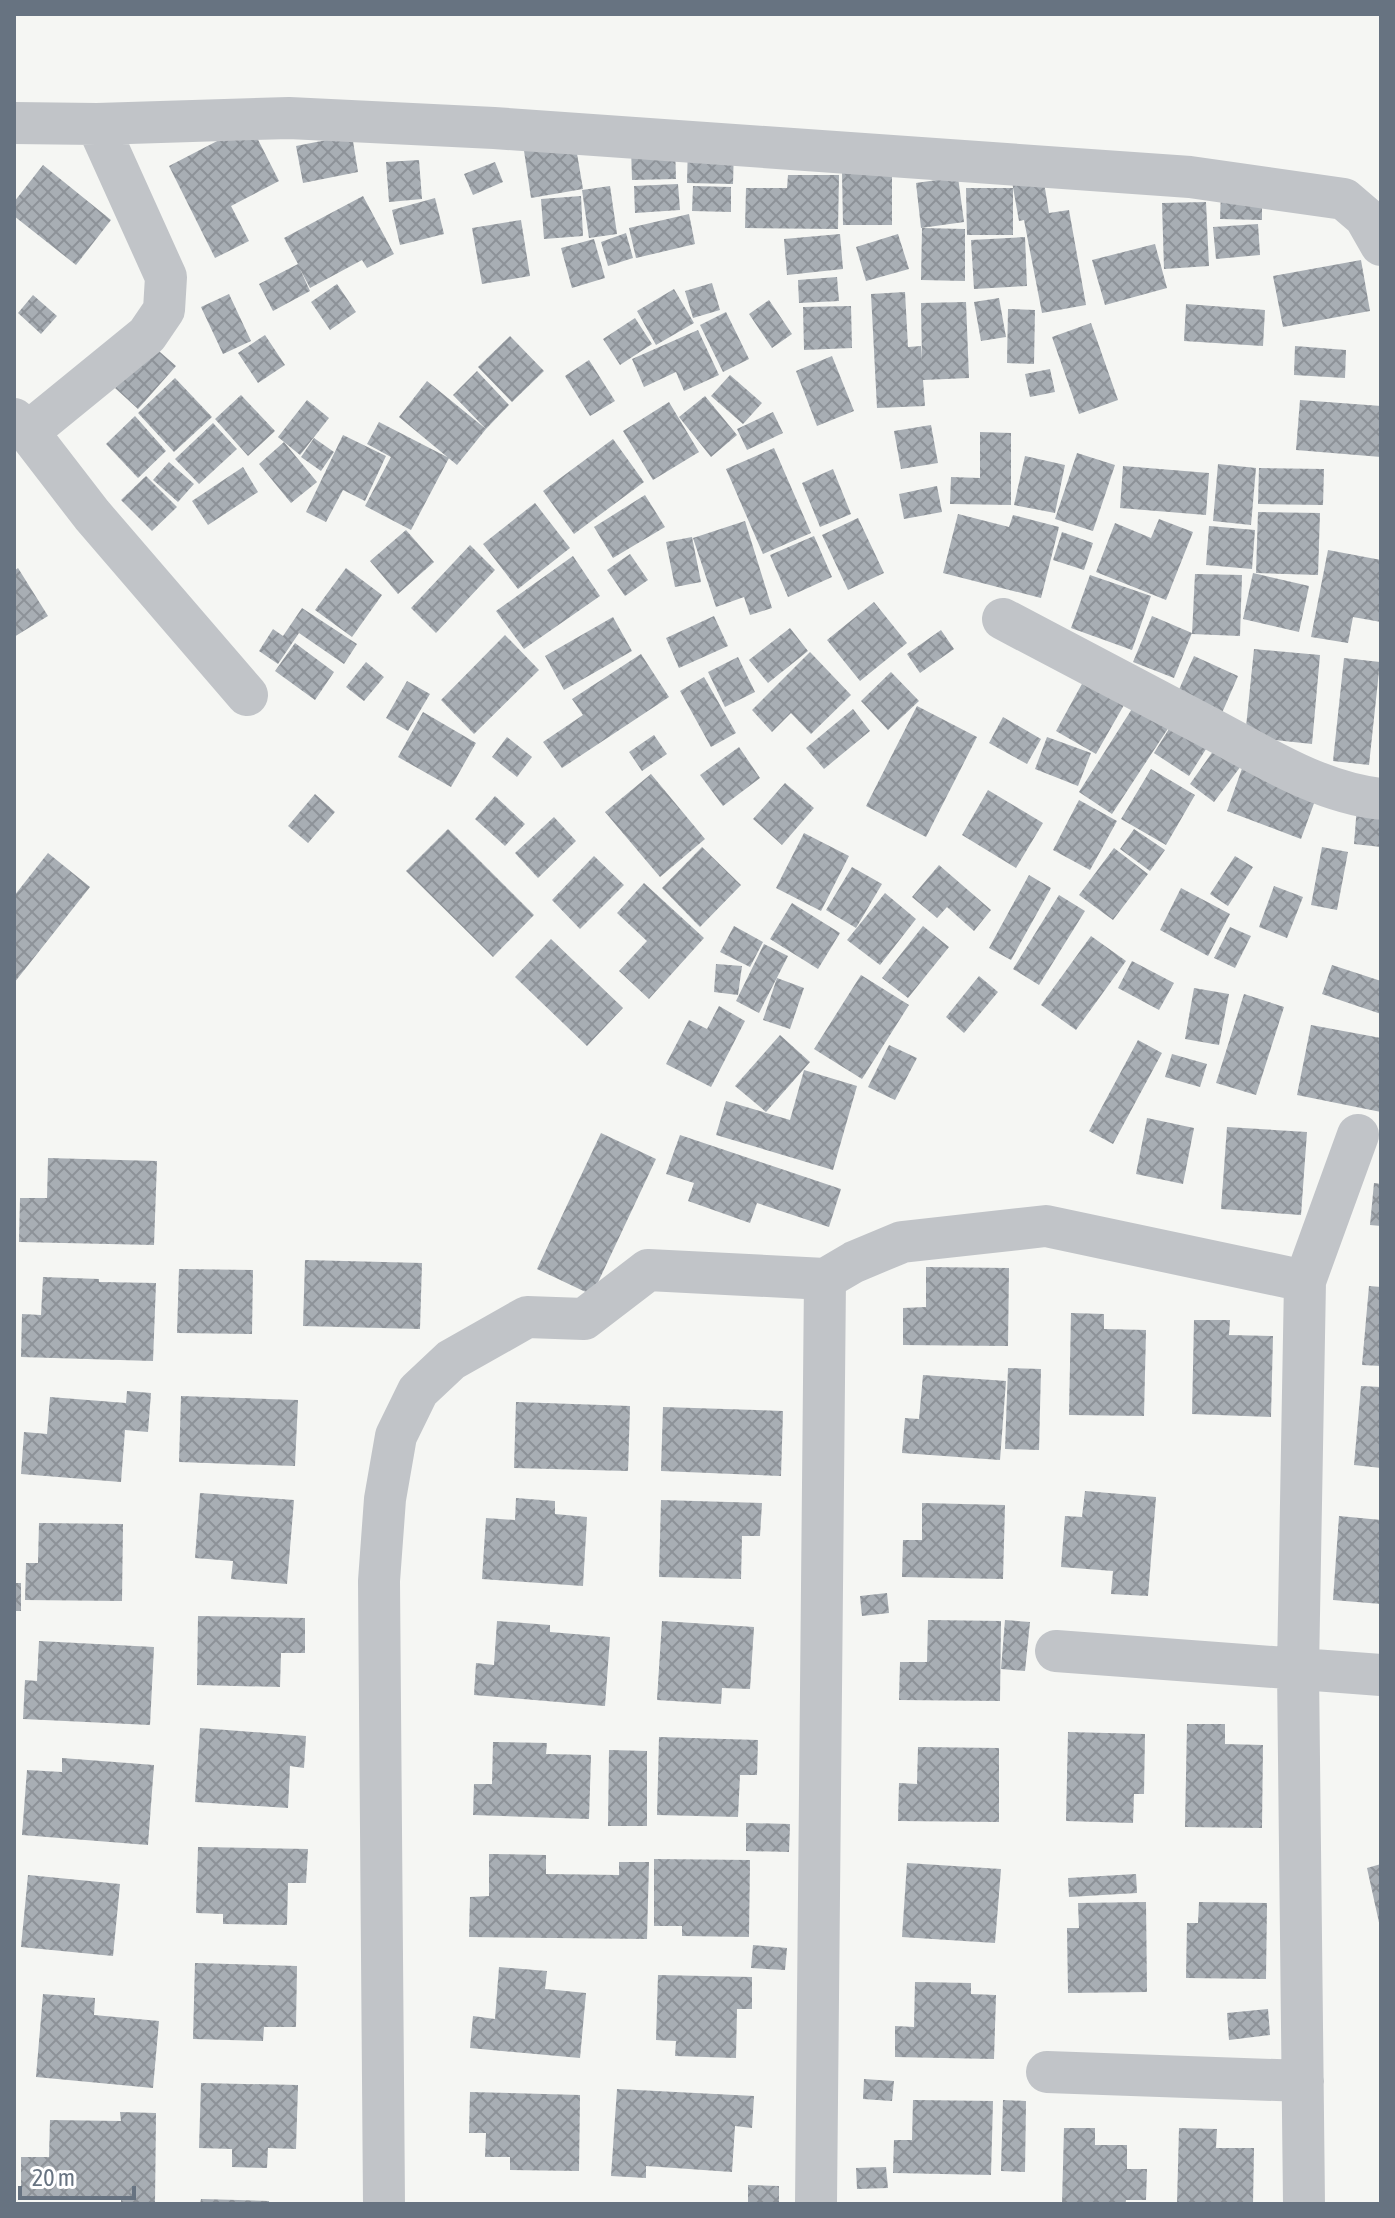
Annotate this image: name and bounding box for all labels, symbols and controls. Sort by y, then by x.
scale bar [20,2150,134,2200]
text: 20 m [32,2164,75,2191]

